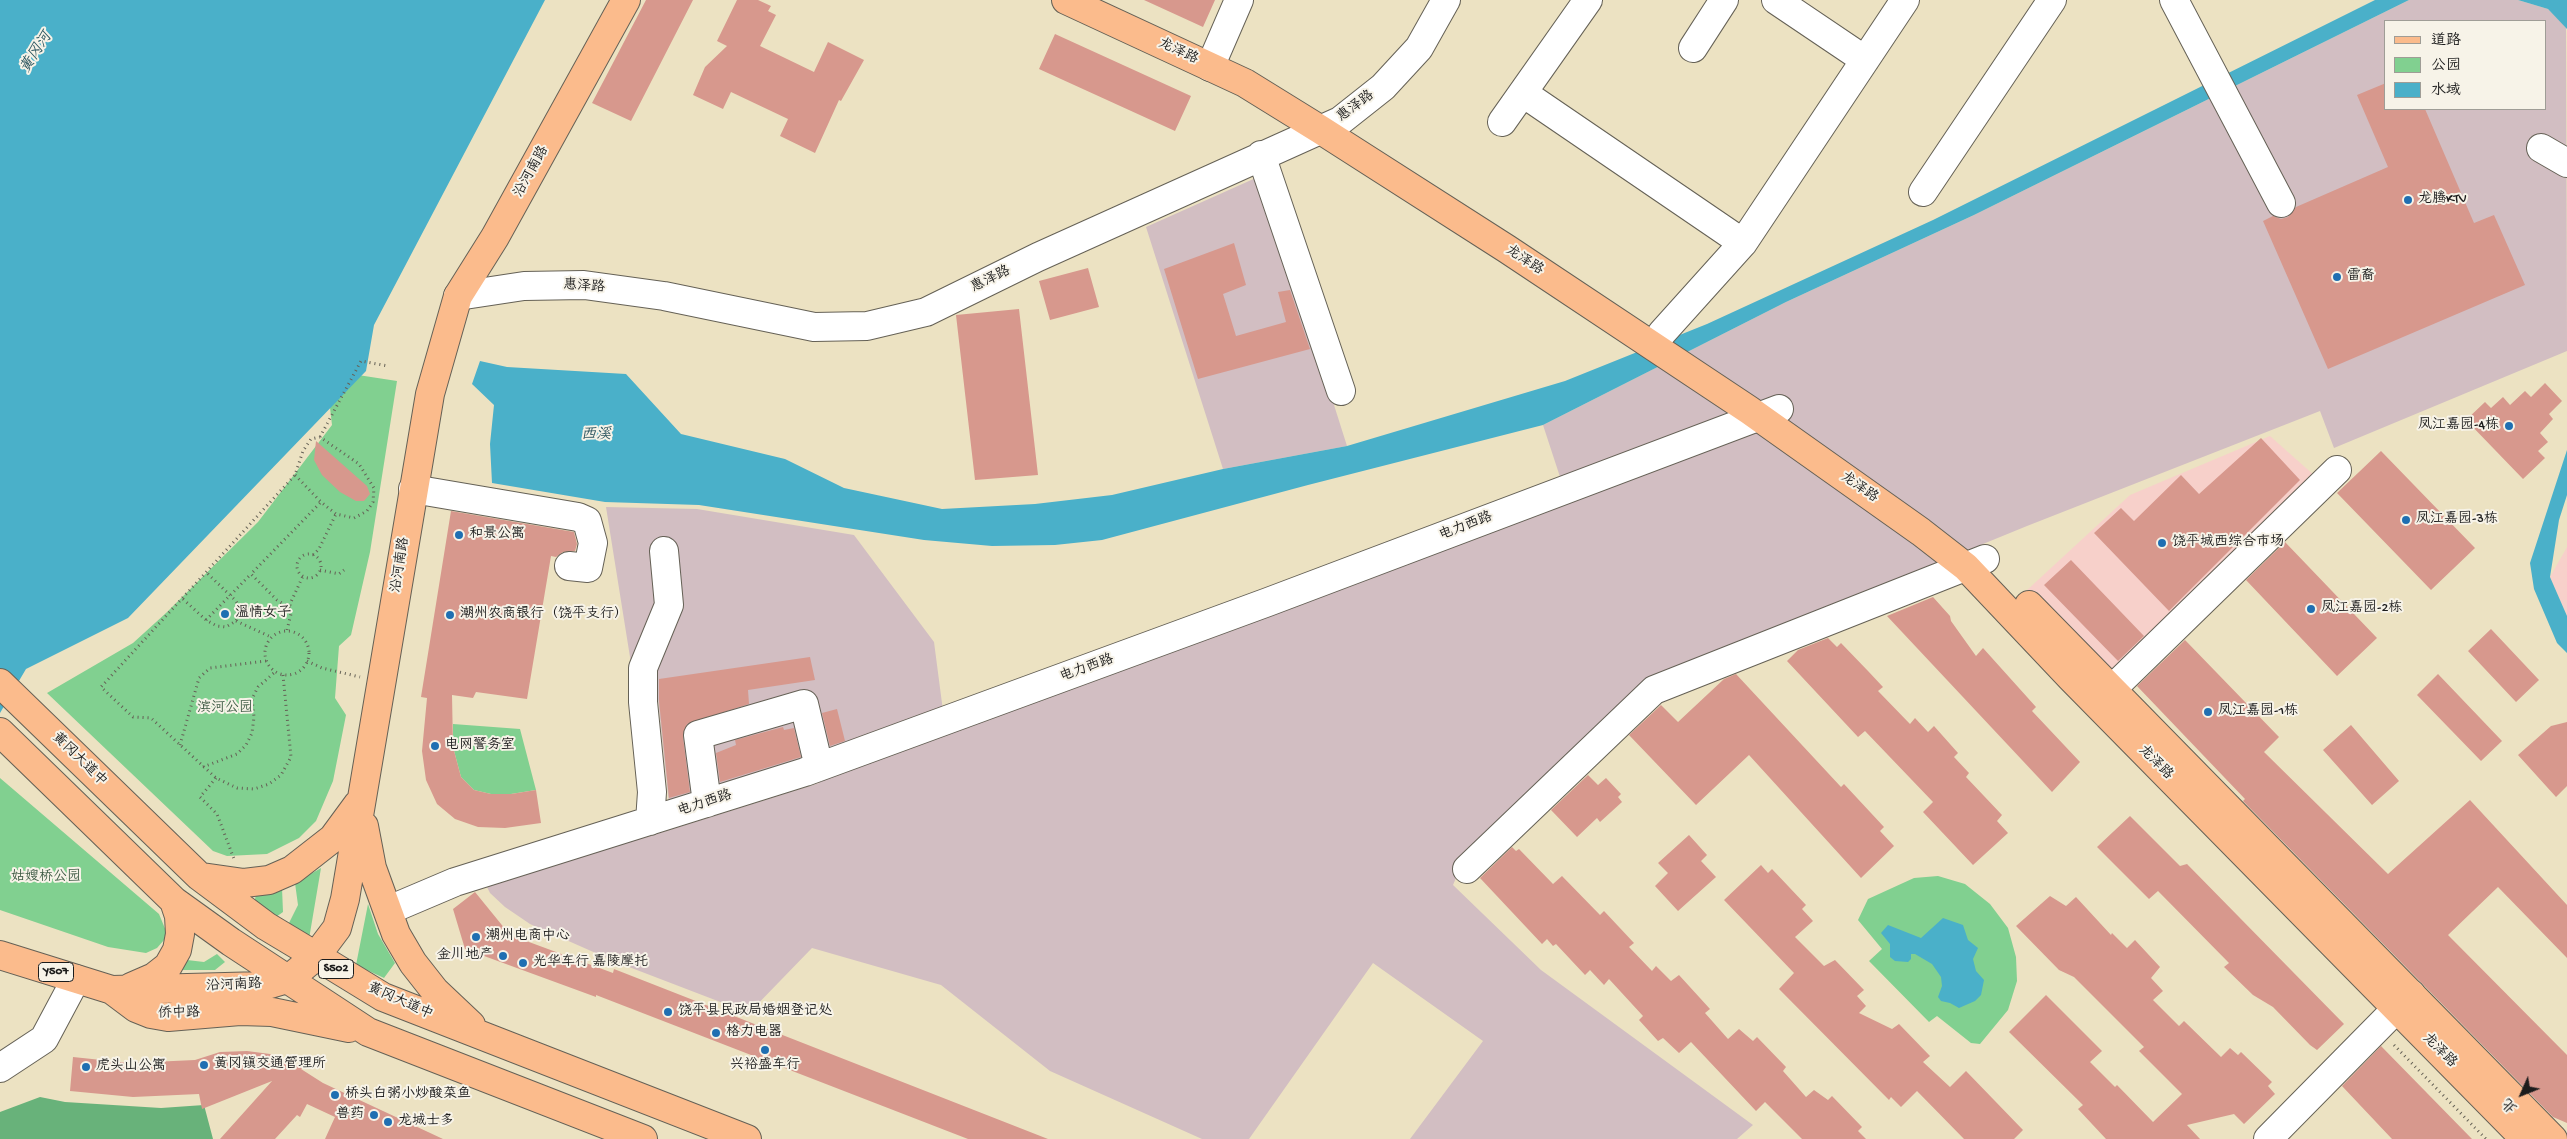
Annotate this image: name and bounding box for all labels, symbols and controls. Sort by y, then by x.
legend [2384,20,2547,110]
water label: 黄冈河 [17,29,57,77]
text: 道路 [2431,32,2461,50]
street label: 龙泽路 [1155,36,1201,68]
text: 公园 [2431,57,2461,75]
text: 水域 [2431,82,2461,100]
street label: 惠泽路 [1334,88,1378,126]
street label: 沿河南路 [511,143,553,201]
place label: 龙腾KTV [2418,192,2467,208]
marker: 龙腾KTV [2402,194,2414,206]
street label: 龙泽路 [1502,243,1546,279]
street label: 惠泽路 [968,263,1014,297]
place label: 雷裔 [2347,269,2375,285]
marker: 雷裔 [2331,271,2343,283]
street label: 惠泽路 [562,277,606,297]
place label: 凤江嘉园-4栋 [2418,418,2499,434]
marker: 凤江嘉园-4栋 [2503,420,2515,432]
water label: 西溪 [581,427,611,445]
street label: 龙泽路 [1837,469,1881,507]
street label: 电力西路 [1437,509,1495,545]
place label: 凤江嘉园-3栋 [2416,512,2498,528]
marker: 凤江嘉园-3栋 [2400,514,2412,526]
place label: 和景公寓 [469,527,525,543]
marker: 和景公寓 [453,529,465,541]
place label: 饶平城西综合市场 [2172,535,2284,551]
street label: 沿河南路 [388,536,414,594]
marker: 饶平城西综合市场 [2156,537,2168,549]
place label: 凤江嘉园-2栋 [2321,601,2402,617]
marker: 凤江嘉园-2栋 [2305,603,2317,615]
place label: 温情女子 [235,606,291,622]
place label: 潮州农商银行（饶平支行） [460,607,628,623]
marker: 温情女子 [219,608,231,620]
marker: 潮州农商银行（饶平支行） [444,609,456,621]
street label: 电力西路 [1058,652,1116,686]
park label: 滨河公园 [197,701,253,717]
place label: 凤江嘉园-1栋 [2218,704,2298,720]
marker: 凤江嘉园-1栋 [2202,706,2214,718]
street label: 黄冈大道中 [48,730,110,790]
place label: 电网警务室 [445,738,515,754]
marker: 电网警务室 [429,740,441,752]
street label: 龙泽路 [2134,742,2176,784]
street label: 电力西路 [676,787,734,821]
park label: 姑嫂桥公园 [11,870,81,886]
place label: 潮州电商中心 [486,929,570,945]
marker: 潮州电商中心 [470,931,482,943]
place label: 金川地产 [437,948,493,964]
marker: 金川地产 [497,950,509,962]
place label: 光华车行 嘉陵摩托 [533,955,648,971]
marker: 光华车行 嘉陵摩托 [517,957,529,969]
road number: S502 [318,960,354,979]
road number: Y507 [38,962,74,982]
street label: 沿河南路 [206,976,262,996]
street label: 黄冈大道中 [365,980,435,1024]
place label: 饶平县民政局婚姻登记处 [678,1004,832,1020]
street label: 侨中路 [158,1005,200,1023]
marker: 饶平县民政局婚姻登记处 [662,1006,674,1018]
place label: 格力电器 [726,1025,782,1041]
marker: 格力电器 [710,1027,722,1039]
street label: 龙泽路 [2418,1030,2460,1072]
marker: 兴裕盛车行 [759,1044,771,1056]
place label: 黄冈镇交通管理所 [214,1057,326,1073]
place label: 兴裕盛车行 [730,1058,800,1074]
place label: 虎头山公寓 [96,1059,166,1075]
marker: 黄冈镇交通管理所 [198,1059,210,1071]
marker: 虎头山公寓 [80,1061,92,1073]
north arrow [2497,1069,2547,1119]
place label: 桥头白粥小炒酸菜鱼 [345,1087,471,1103]
marker: 桥头白粥小炒酸菜鱼 [329,1089,341,1101]
text: 北 [2500,1094,2522,1116]
place label: 兽药 [336,1107,364,1123]
marker: 兽药 [368,1109,380,1121]
place label: 龙城士多 [398,1114,454,1130]
marker: 龙城士多 [382,1116,394,1128]

